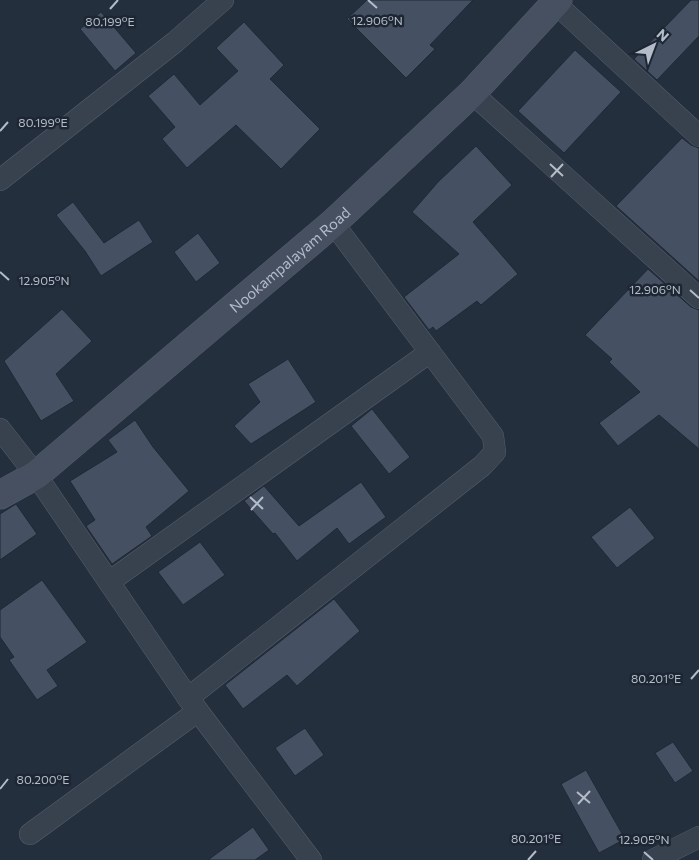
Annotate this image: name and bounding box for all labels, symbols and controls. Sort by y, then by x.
text: 12.906°N [351,13,403,27]
text: 80.199°E [85,14,135,28]
north arrow [629,20,679,70]
text: N [653,25,673,45]
text: 80.199°E [18,115,68,129]
street label: Nookampalayam Road [226,203,354,316]
text: 12.905°N [18,273,70,287]
text: 12.906°N [629,282,681,296]
text: 80.201°E [631,671,681,685]
text: 80.200°E [17,772,69,786]
text: 80.201°E [511,831,561,845]
text: 12.905°N [618,832,670,846]

